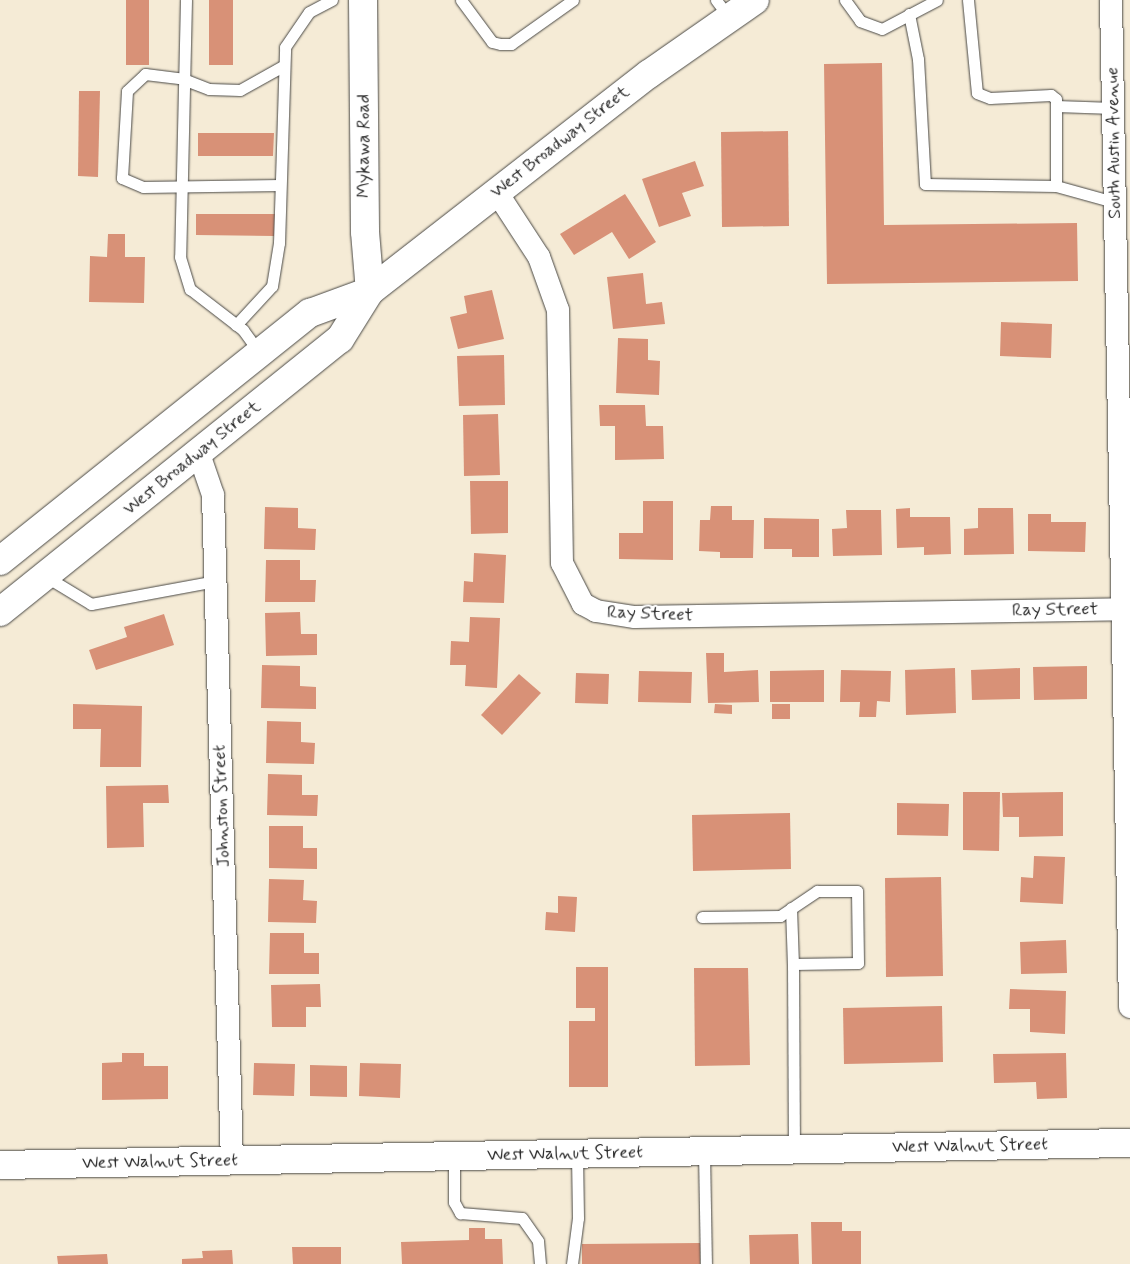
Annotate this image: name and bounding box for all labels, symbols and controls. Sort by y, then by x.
street label: South Austin Avenue [1102,68,1126,218]
street label: West Broadway Street [486,81,634,203]
street label: Mykawa Road [353,94,375,198]
street label: West Broadway Street [119,396,265,520]
street label: Ray Street [1012,598,1098,622]
street label: Ray Street [607,602,693,626]
street label: Johnston Street [209,743,235,869]
street label: West Walnut Street [890,1134,1050,1158]
street label: West Walnut Street [485,1142,645,1166]
street label: West Walnut Street [80,1150,240,1174]

